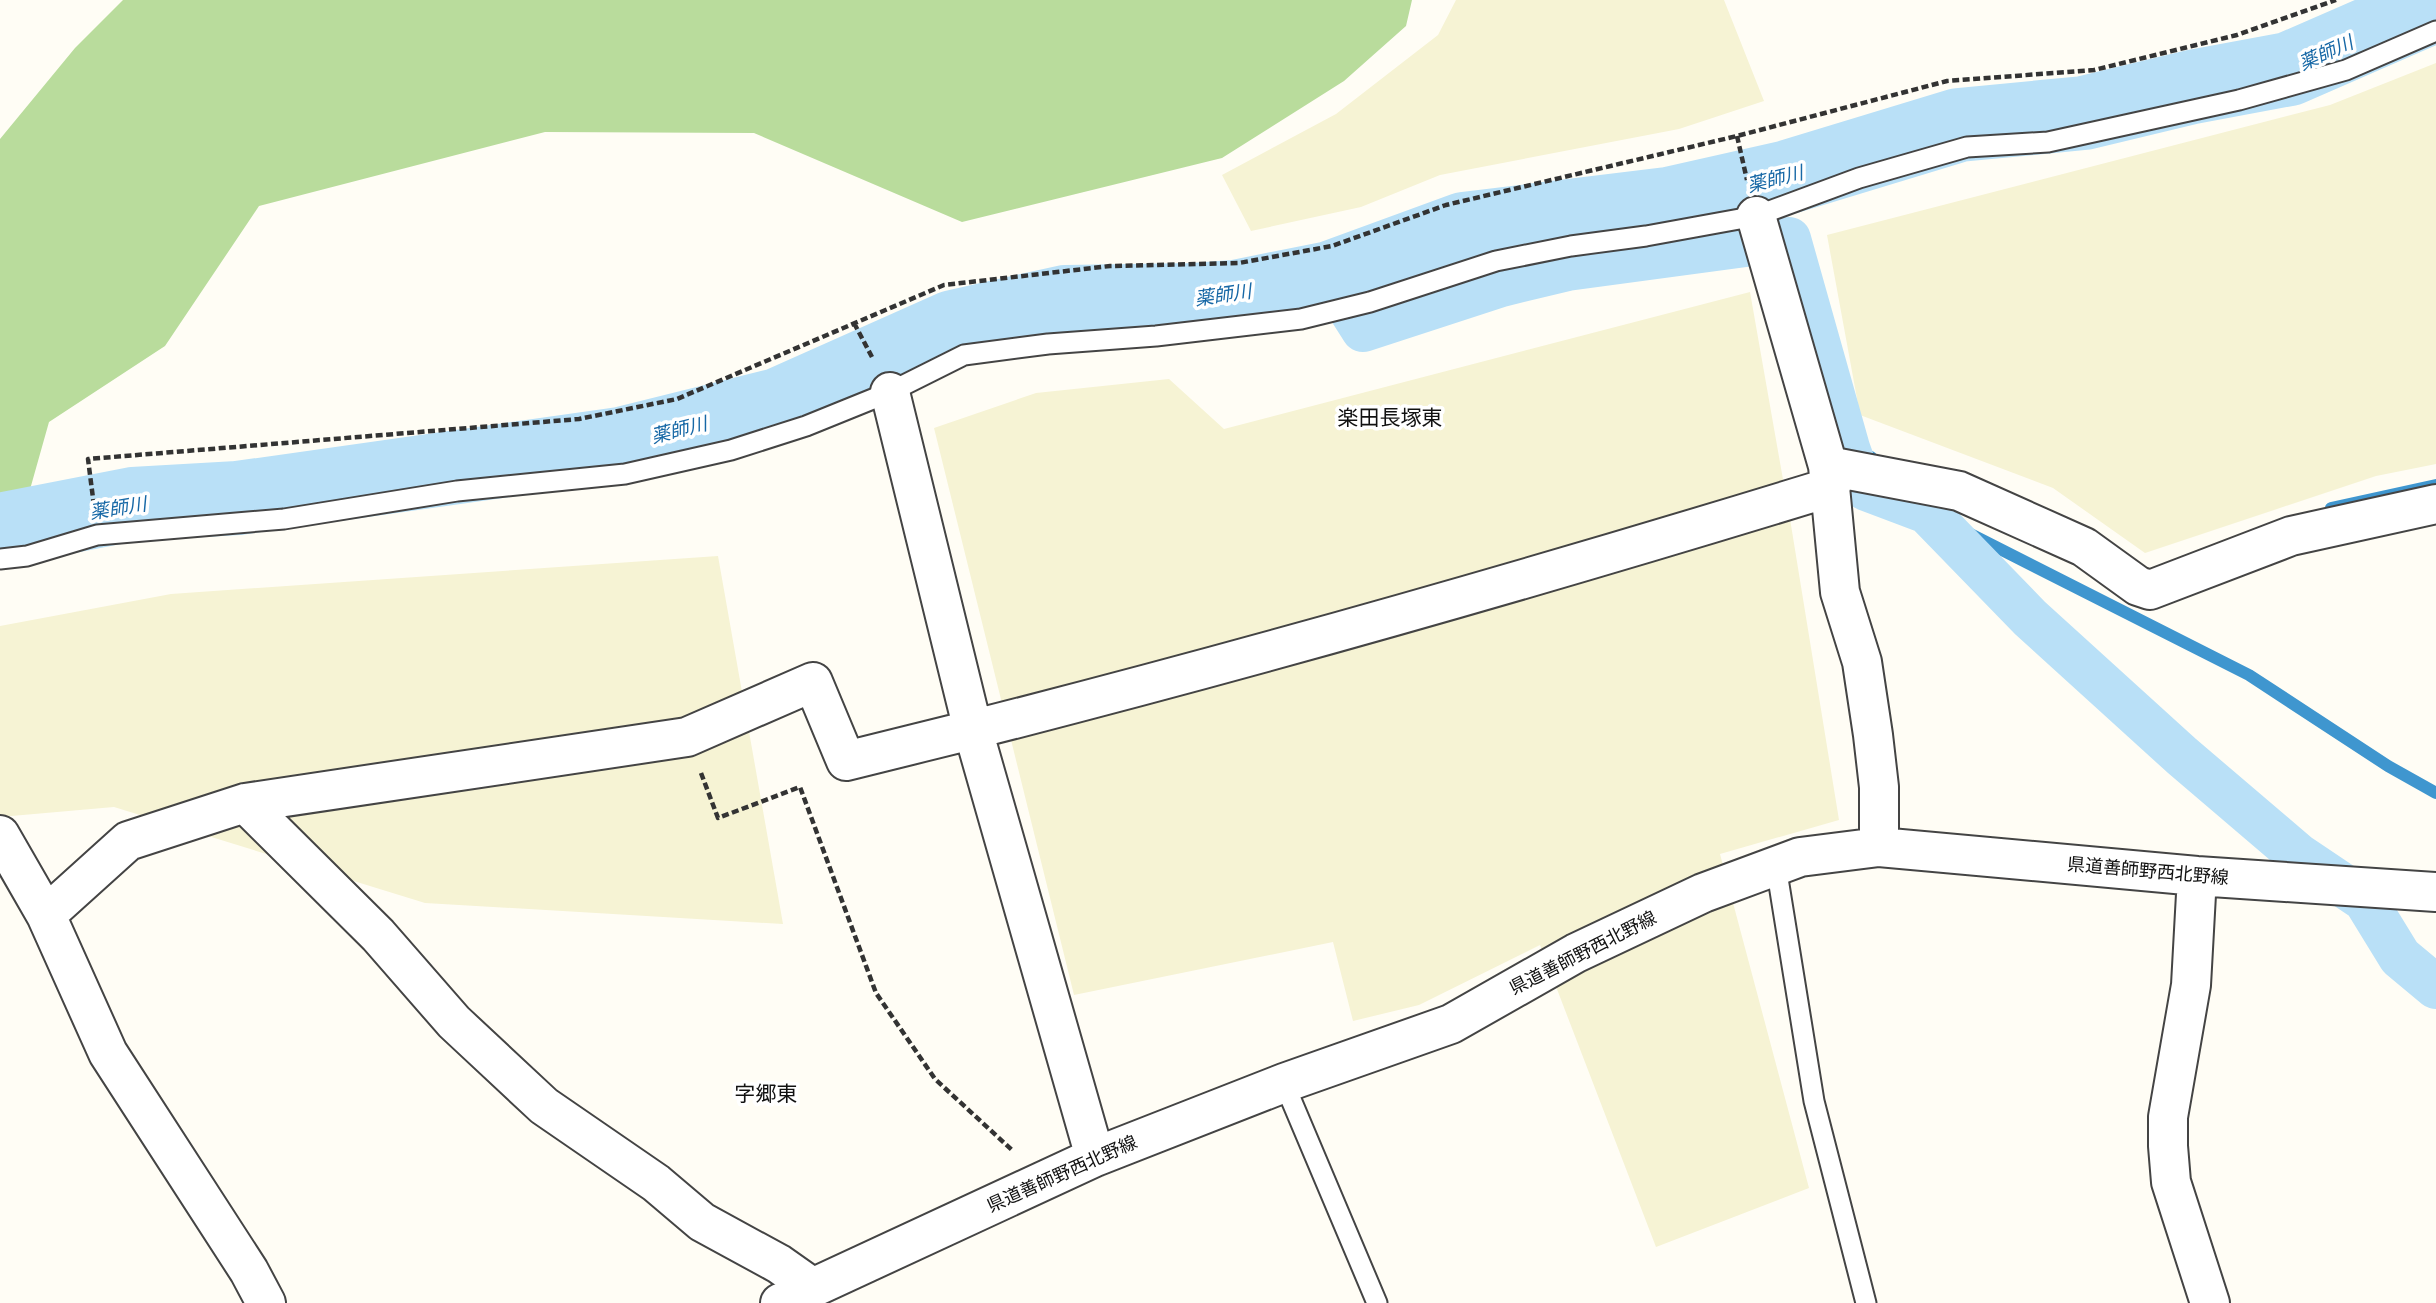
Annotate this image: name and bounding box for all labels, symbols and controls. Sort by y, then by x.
water label: 薬師川 [2296,31,2358,74]
water label: 薬師川 [1745,161,1807,196]
water label: 薬師川 [1193,280,1255,309]
district label: 楽田長塚東 [1338,406,1443,430]
water label: 薬師川 [649,412,711,447]
water label: 薬師川 [88,493,150,523]
street label: 県道善師野西北野線 [2066,854,2230,888]
street label: 県道善師野西北野線 [1506,907,1660,999]
district label: 字郷東 [735,1082,798,1106]
street label: 県道善師野西北野線 [984,1132,1140,1216]

